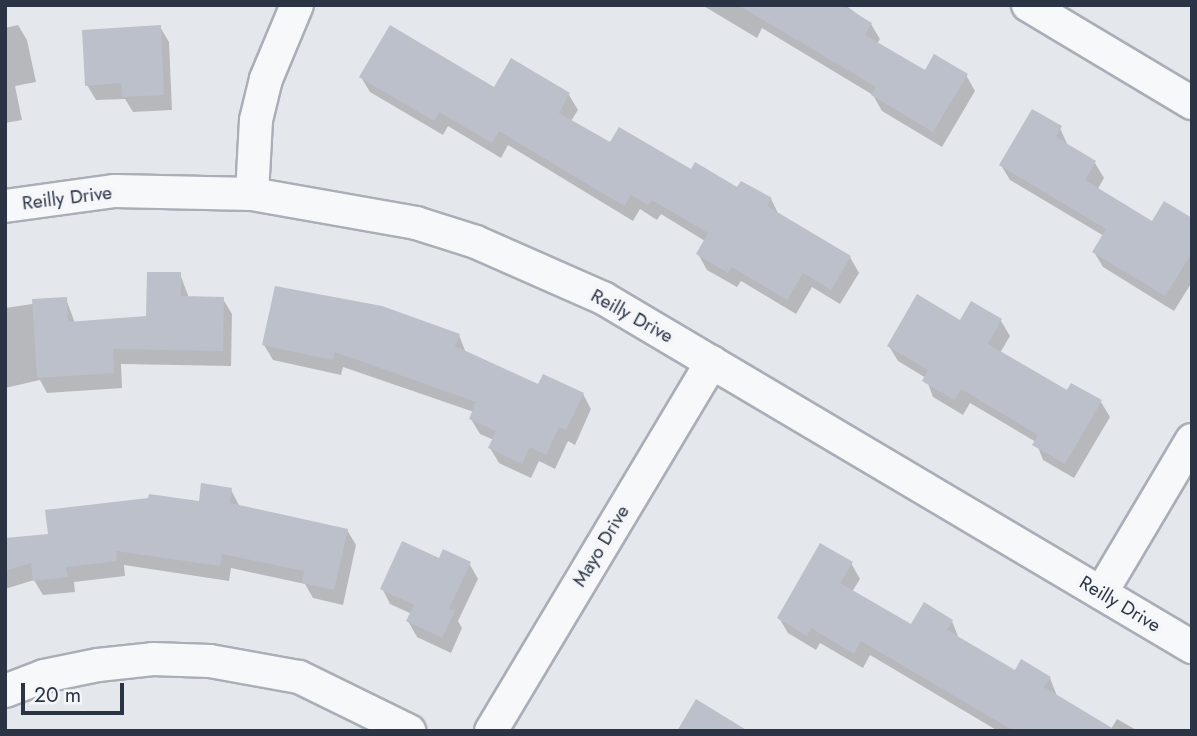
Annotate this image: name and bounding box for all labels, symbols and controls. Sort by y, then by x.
street label: Reilly Drive [21,181,113,215]
street label: Reilly Drive [587,284,677,348]
street label: Mayo Drive [568,501,634,591]
street label: Reilly Drive [1075,571,1165,637]
scale bar [24,670,128,714]
text: 20 m [34,680,81,710]

